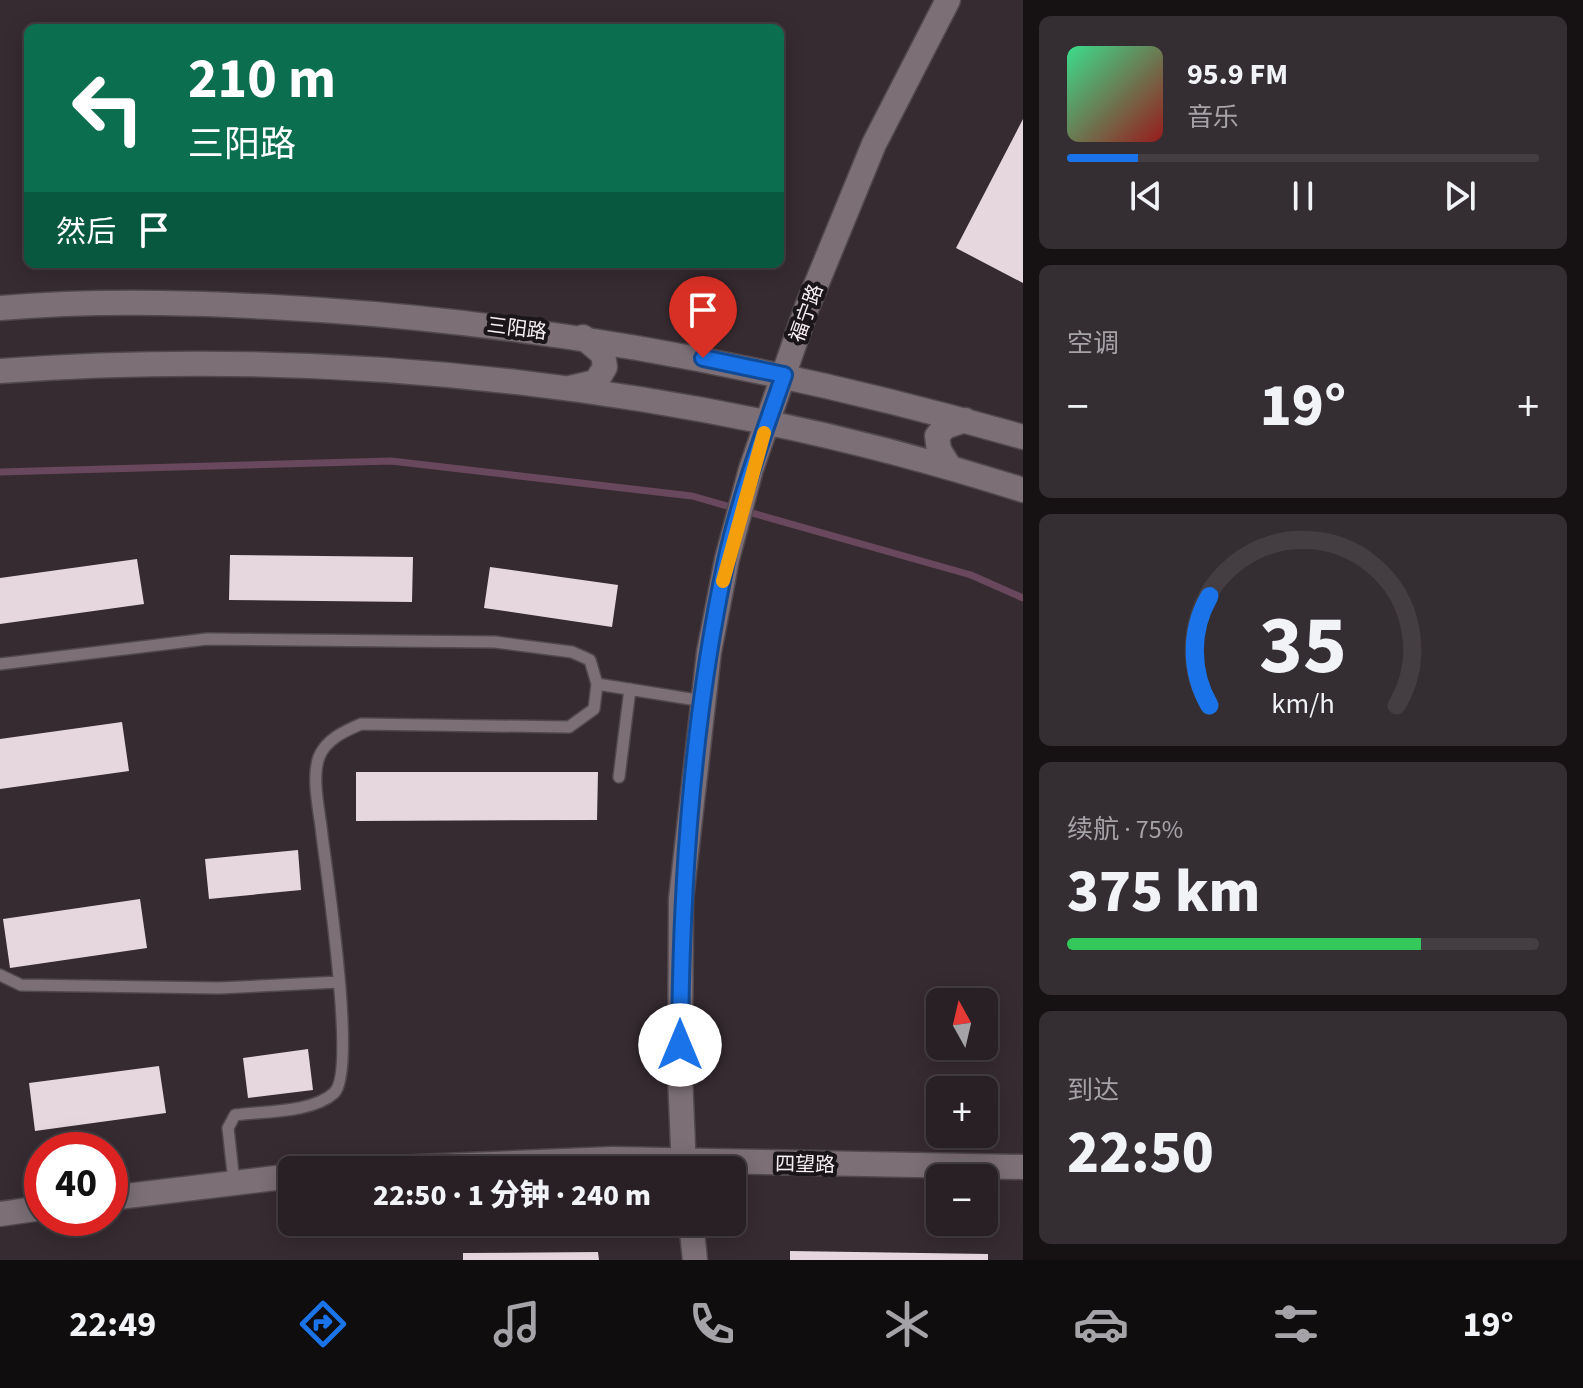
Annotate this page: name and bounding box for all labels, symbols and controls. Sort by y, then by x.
text: 210 m [188,40,336,119]
text: 95.9 FM [1187,53,1288,96]
icon: left [56,56,160,160]
text: 音乐 [1187,99,1239,136]
text: 三阳路 [188,119,296,170]
icon: previous [1124,174,1168,218]
icon: pause [1281,174,1325,218]
icon: next [1438,174,1482,218]
icon: arrive [132,208,176,252]
text: 然后 [56,211,116,254]
pin [669,276,737,358]
street label: 福宁路 [784,280,830,346]
icon: arrive [681,288,725,332]
street label: 三阳路 [485,311,548,347]
text: 空调 [1067,325,1119,362]
text: 19° [1260,364,1346,449]
text: − [1067,376,1089,439]
text: + [1517,376,1539,439]
text: 35 [1259,587,1347,705]
text: km/h [1271,684,1335,724]
text: 续航 · 75% [1067,811,1183,848]
text: 375 km [1067,850,1260,935]
north arrow [926,988,998,1060]
map controls [926,988,998,1236]
position arrow [638,1003,722,1087]
text: 到达 [1067,1072,1119,1109]
button: + [926,1076,998,1148]
text: 22:50 [1067,1111,1214,1196]
speed limit sign: 40 [24,1132,128,1236]
street label: 四望路 [775,1150,835,1180]
button: − [926,1164,998,1236]
text: 22:50 · 1 分钟 · 240 m [373,1174,651,1217]
icon: directions [295,1296,351,1352]
icon: music [489,1296,545,1352]
icon: phone [684,1296,740,1352]
icon: climate [879,1296,935,1352]
icon: car [1073,1296,1129,1352]
icon: filters [1268,1296,1324,1352]
text: 22:49 [69,1299,156,1350]
text: 19° [1463,1299,1514,1350]

